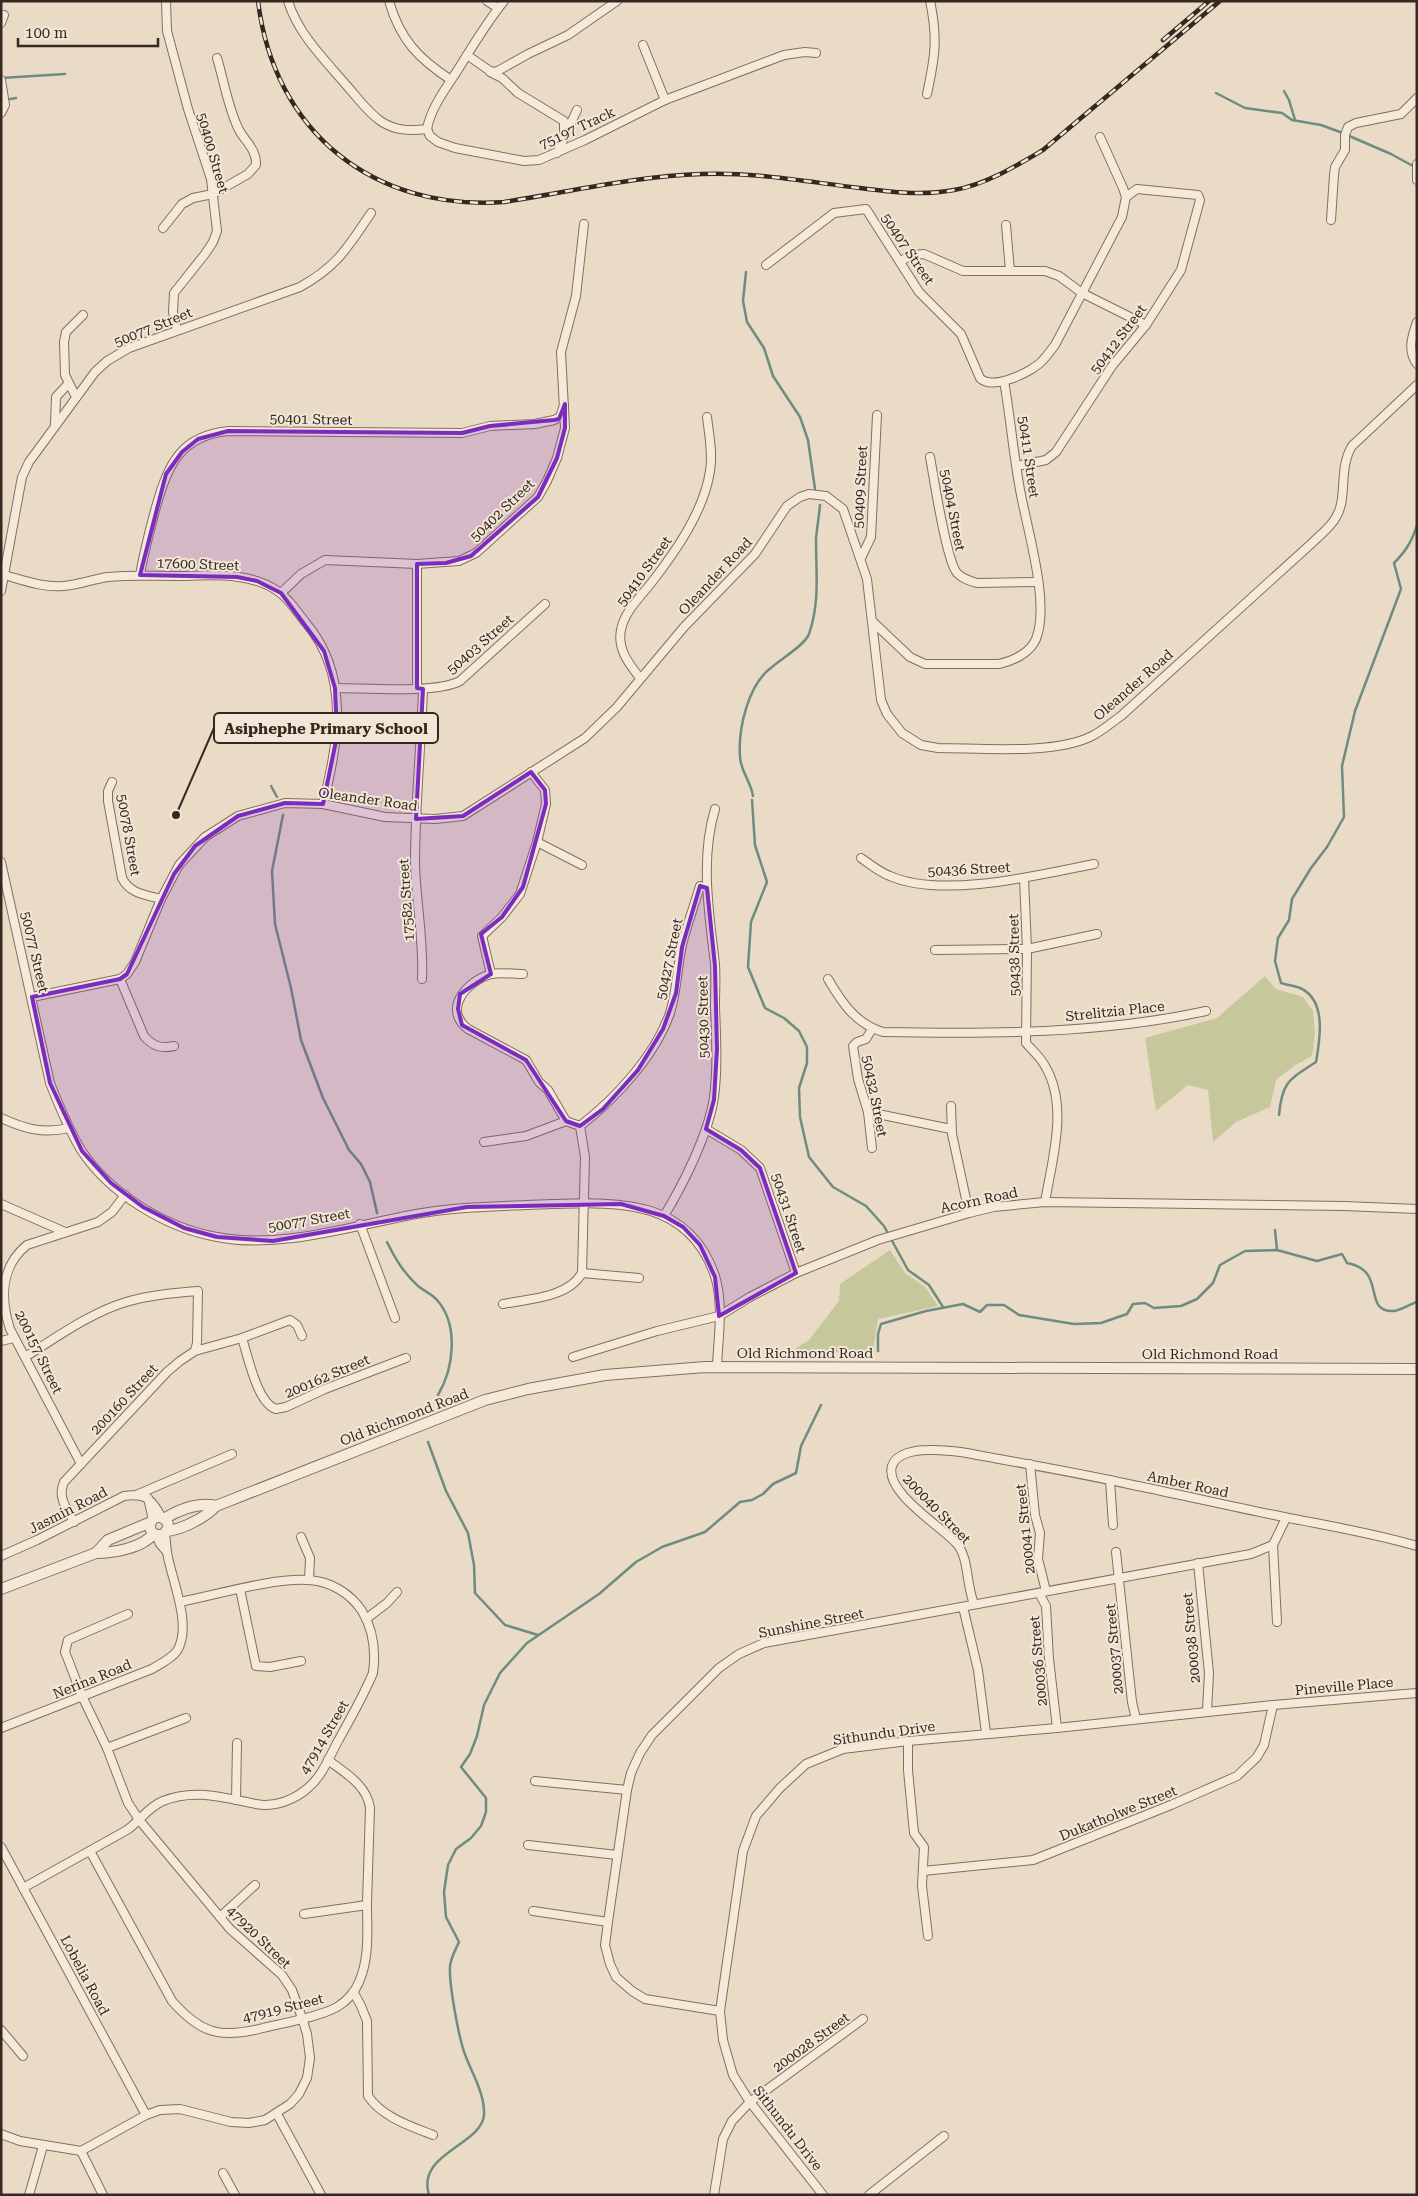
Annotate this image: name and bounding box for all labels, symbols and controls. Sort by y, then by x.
scale bar [18,15,158,47]
text: 100 m [25,24,68,42]
street label: 75197 Track [537,103,618,153]
street label: 50400 Street [194,111,232,195]
street label: 50407 Street [878,210,938,288]
street label: 50412 Street [1087,301,1149,377]
street label: 50077 Street [112,304,194,350]
street label: 50401 Street [269,410,353,428]
street label: 50411 Street [1015,415,1043,499]
street label: 50409 Street [850,445,870,529]
street label: 50404 Street [937,468,969,552]
street label: 50402 Street [467,475,537,545]
street label: 50410 Street [613,533,675,609]
street label: Oleander Road [675,534,755,618]
street label: 17600 Street [156,555,240,573]
street label: 50403 Street [443,611,517,677]
street label: Oleander Road [1090,646,1176,724]
callout: Asiphephe Primary School [214,713,438,743]
text: Asiphephe Primary School [224,720,428,738]
street label: Oleander Road [317,784,419,814]
street label: 50078 Street [114,793,144,877]
street label: 17582 Street [395,858,417,942]
street label: 50436 Street [927,859,1011,879]
street label: 50077 Street [18,910,52,994]
street label: 50438 Street [1005,913,1023,997]
street label: 50427 Street [653,917,685,1001]
street label: 50430 Street [694,975,712,1059]
street label: Strelitzia Place [1065,998,1166,1024]
street label: 50432 Street [859,1054,891,1138]
street label: 50431 Street [769,1171,809,1255]
street label: Acorn Road [939,1184,1019,1216]
street label: 50077 Street [267,1205,351,1235]
street label: 200157 Street [12,1308,66,1396]
street label: Old Richmond Road [737,1345,873,1361]
street label: Old Richmond Road [1142,1346,1278,1362]
street label: 200162 Street [282,1351,372,1401]
street label: 200160 Street [87,1360,161,1438]
street label: Old Richmond Road [337,1385,471,1449]
street label: Amber Road [1146,1468,1230,1500]
street label: 200040 Street [900,1471,974,1547]
street label: Jasmin Road [26,1483,110,1537]
street label: 200041 Street [1012,1483,1038,1575]
street label: 200038 Street [1179,1592,1203,1684]
street label: 200037 Street [1102,1603,1126,1695]
street label: Sunshine Street [757,1605,865,1641]
street label: 200036 Street [1026,1615,1050,1707]
street label: Nerina Road [50,1656,134,1702]
street label: Pineville Place [1294,1674,1394,1698]
street label: 47914 Street [296,1697,352,1777]
street label: Sithundu Drive [832,1718,936,1748]
street label: Dukatholwe Street [1057,1782,1179,1844]
street label: 47920 Street [224,1902,294,1972]
street label: Lobelia Road [57,1932,113,2018]
street label: 47919 Street [241,1990,325,2026]
street label: 200028 Street [770,2009,852,2075]
street label: Sithundu Drive [750,2083,826,2174]

